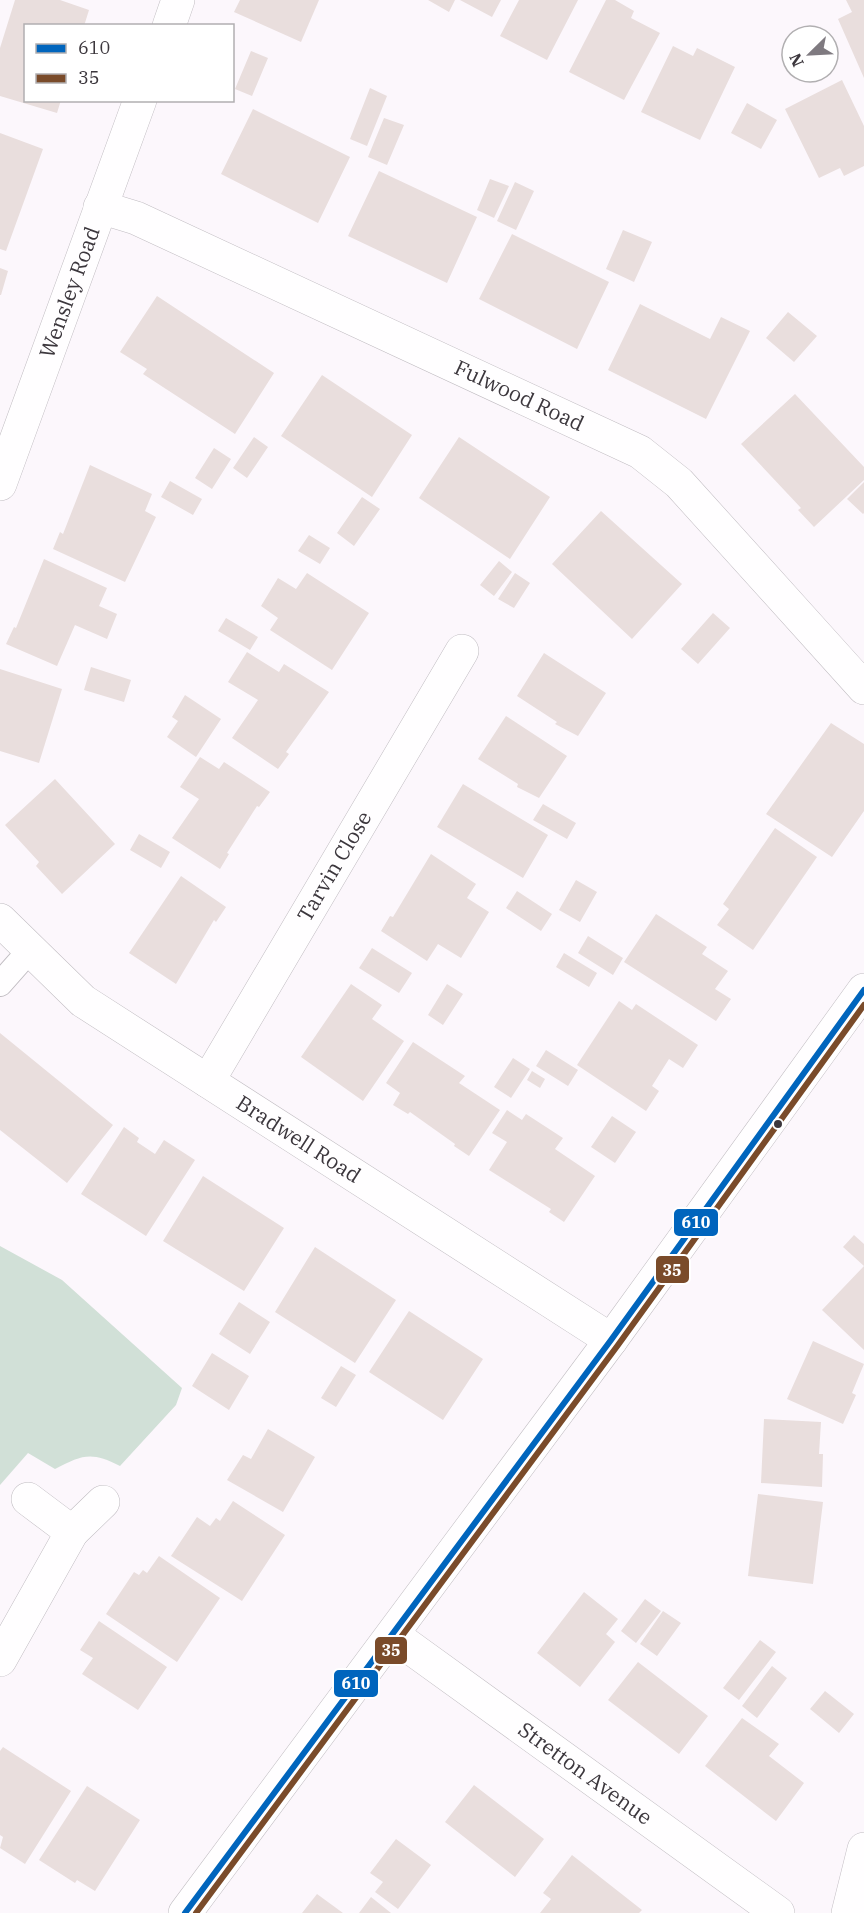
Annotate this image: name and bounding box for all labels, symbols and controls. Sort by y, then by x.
legend [24,24,234,102]
north arrow [780,24,840,84]
text: 610 [78,36,110,59]
text: N [785,50,808,70]
text: 35 [78,66,100,89]
street label: Wensley Road [32,222,106,362]
street label: Fulwood Road [450,353,589,437]
street label: Tarvin Close [290,806,377,926]
street label: Bradwell Road [231,1088,367,1189]
unlabelled marker [772,1118,784,1130]
line badge: 610 [673,1208,719,1237]
text: 610 [682,1212,711,1232]
line badge: 35 [655,1255,690,1284]
text: 35 [662,1260,682,1280]
line badge: 35 [374,1636,408,1665]
text: 35 [381,1640,401,1660]
line badge: 610 [333,1669,379,1698]
text: 610 [342,1673,371,1693]
street label: Stretton Avenue [513,1715,658,1831]

